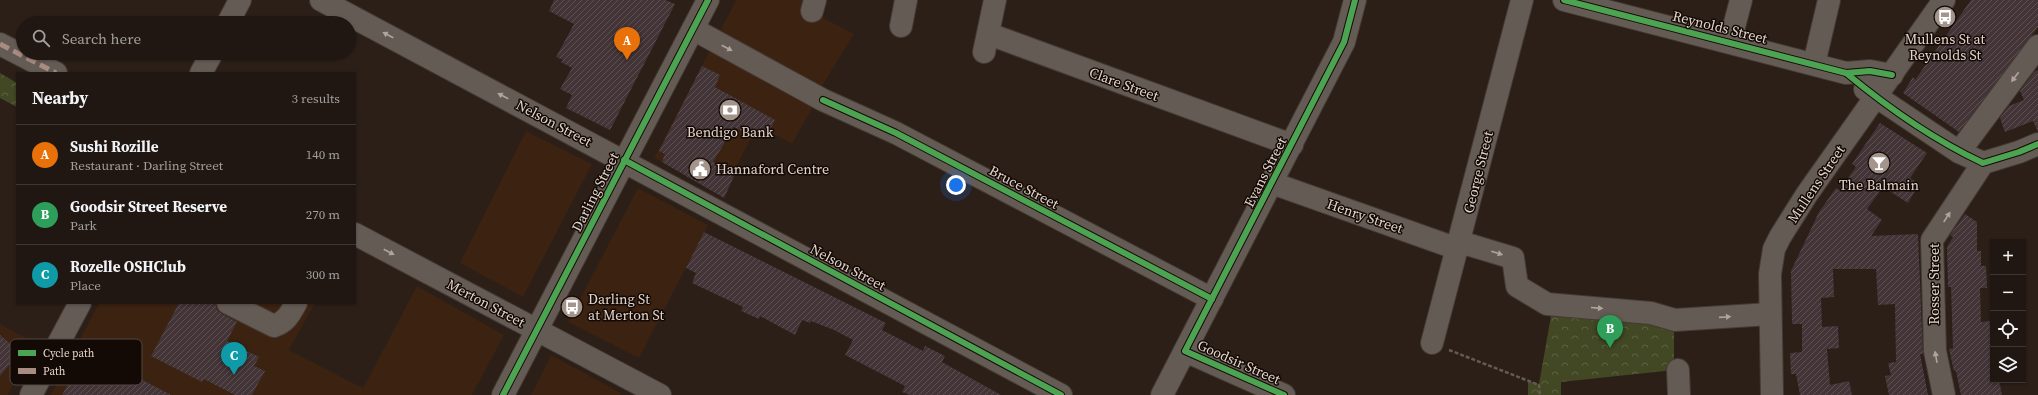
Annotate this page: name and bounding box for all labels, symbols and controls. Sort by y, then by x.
bus stop icon: Mullens St at Reynolds St [1932,4,1958,30]
street label: Reynolds Street [1671,6,1770,49]
search box [16,16,356,60]
icon: search [30,27,52,49]
pin: A [614,27,640,60]
text: Search here [62,28,141,49]
place label: Mullens St at Reynolds St [1905,29,1986,65]
one-way arrow [382,32,394,39]
one-way arrow [721,45,733,51]
street label: Clare Street [1087,62,1162,106]
one-way arrow [2011,72,2019,83]
text: Nearby [32,86,88,110]
text: 3 results [292,90,340,107]
one-way arrow [497,93,509,99]
street label: Nelson Street [513,95,596,152]
bank icon: Bendigo Bank [717,97,743,123]
place label: Bendigo Bank [687,122,774,142]
street label: George Street [1458,128,1498,215]
street label: Evans Street [1239,133,1291,210]
text: Sushi Rozille [70,136,159,157]
street label: Mullens Street [1783,141,1850,227]
text: A [41,146,49,163]
text: 140 m [306,146,340,163]
street label: Darling Street [567,149,624,235]
bar icon: The Balmain [1866,150,1892,176]
public building icon: Hannaford Centre [687,156,713,182]
text: Restaurant · Darling Street [70,157,223,174]
place label: Hannaford Centre [716,159,829,179]
street label: Bruce Street [986,160,1063,214]
your location [946,175,966,195]
place label: The Balmain [1839,175,1919,195]
street label: Henry Street [1324,194,1406,238]
text: Goodsir Street Reserve [70,196,227,217]
text: B [41,206,49,223]
text: 270 m [306,206,340,223]
one-way arrow [1943,212,1951,222]
text: Park [70,217,97,234]
street label: Nelson Street [807,239,890,296]
map controls [1990,239,2026,383]
button: + [1990,239,2026,275]
street label: Rosser Street [1924,243,1944,325]
one-way arrow [384,249,395,255]
one-way arrow [1491,250,1503,256]
text: Rozelle OSHClub [70,256,186,277]
text: C [41,266,49,283]
text: 300 m [306,266,340,283]
street label: Merton Street [443,274,529,332]
button: − [1990,275,2026,311]
text: Place [70,277,101,294]
place label: Darling St at Merton St [588,289,665,325]
bus stop icon: Darling St at Merton St [559,294,585,320]
one-way arrow [1591,305,1603,311]
button: locate [1990,311,2026,347]
one-way arrow [1719,314,1731,321]
pin: B [1597,315,1623,348]
street label: Goodsir Street [1195,335,1284,389]
legend [10,339,142,385]
pin: C [221,342,247,375]
text: Cycle path [43,346,95,361]
button: layers [1990,347,2026,383]
one-way arrow [1933,351,1939,363]
text: Path [43,364,66,379]

